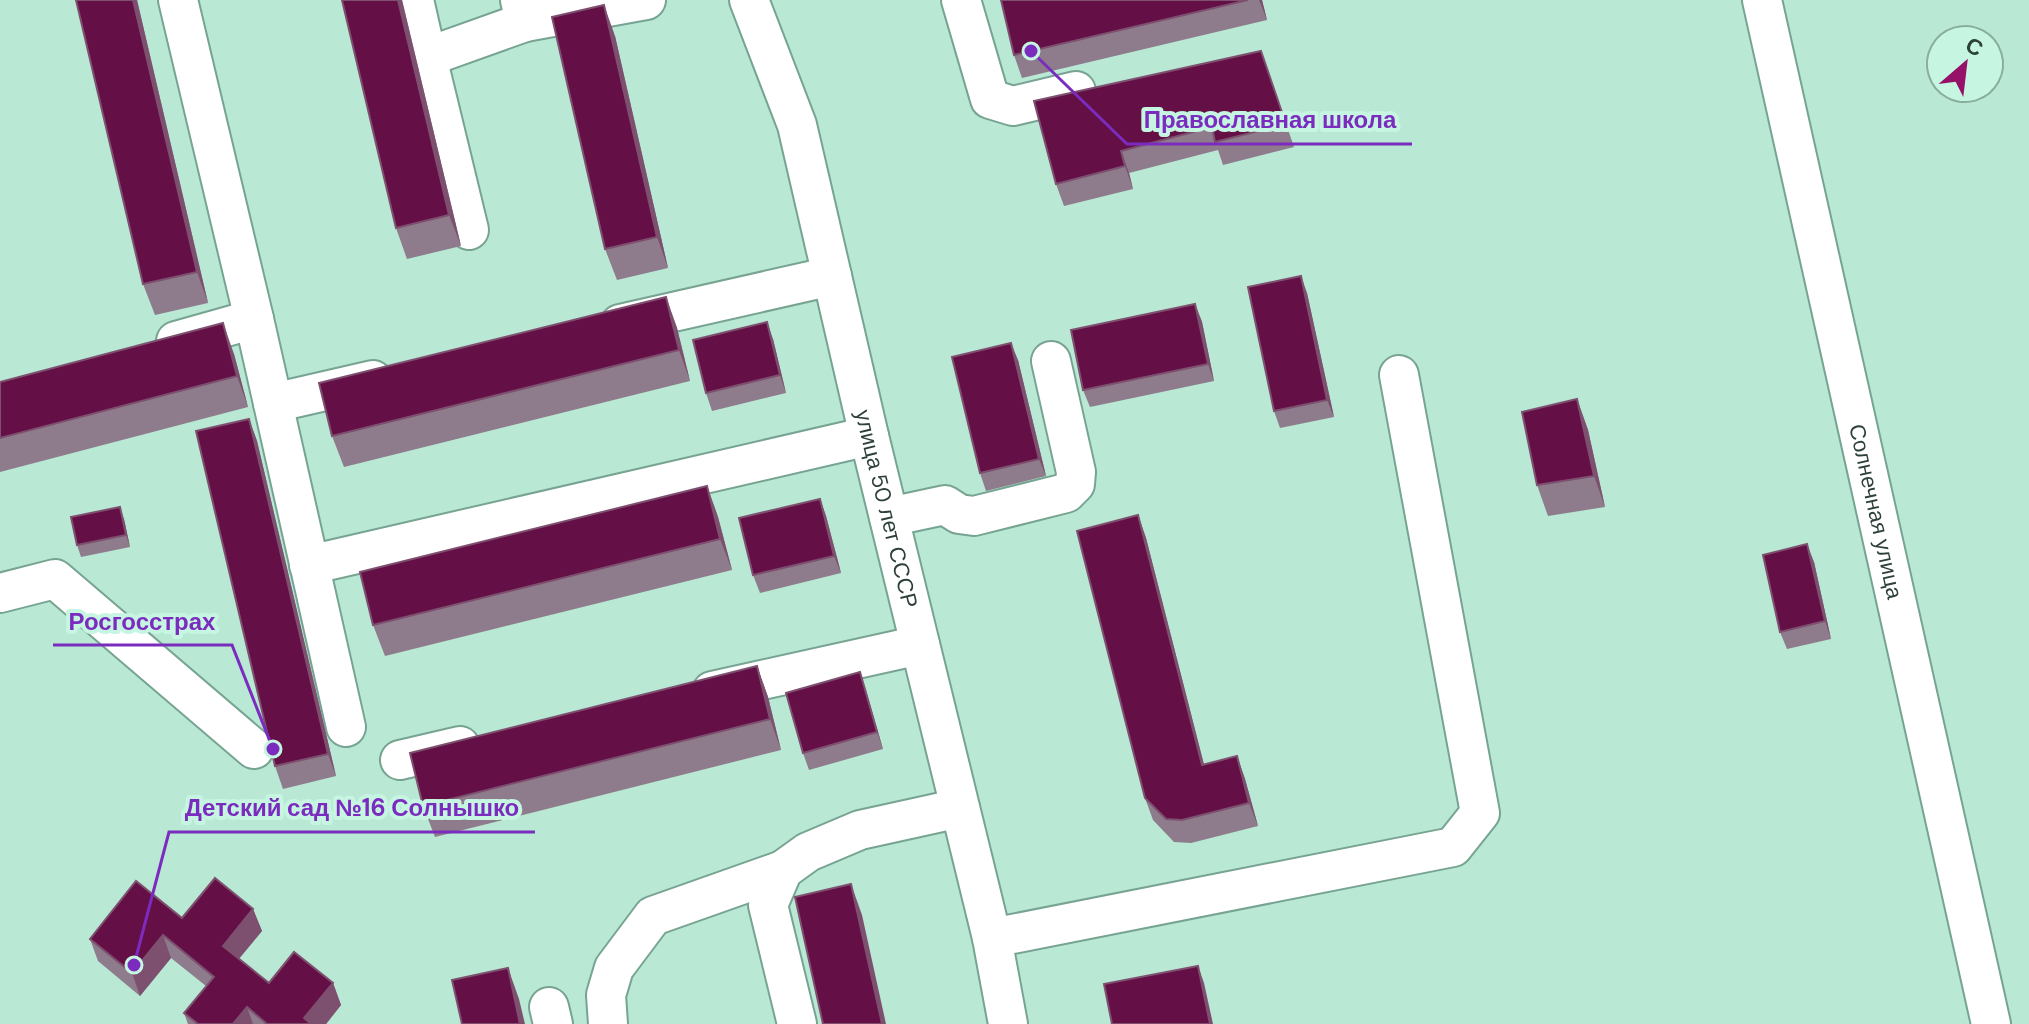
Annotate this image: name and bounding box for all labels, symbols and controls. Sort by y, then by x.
north arrow [1925,24,2005,104]
text: С [1960,30,1988,63]
callout: Православная школа [1127,96,1412,144]
text: Православная школа [1144,104,1397,135]
street label: улица 50 лет СССР [848,407,925,611]
street label: Солнечная улица [1842,421,1910,602]
callout: Росгосстрах [53,597,232,645]
text: Росгосстрах [69,606,216,637]
callout: Детский сад №16 Солнышко [169,784,535,832]
text: Детский сад №16 Солнышко [185,792,519,823]

